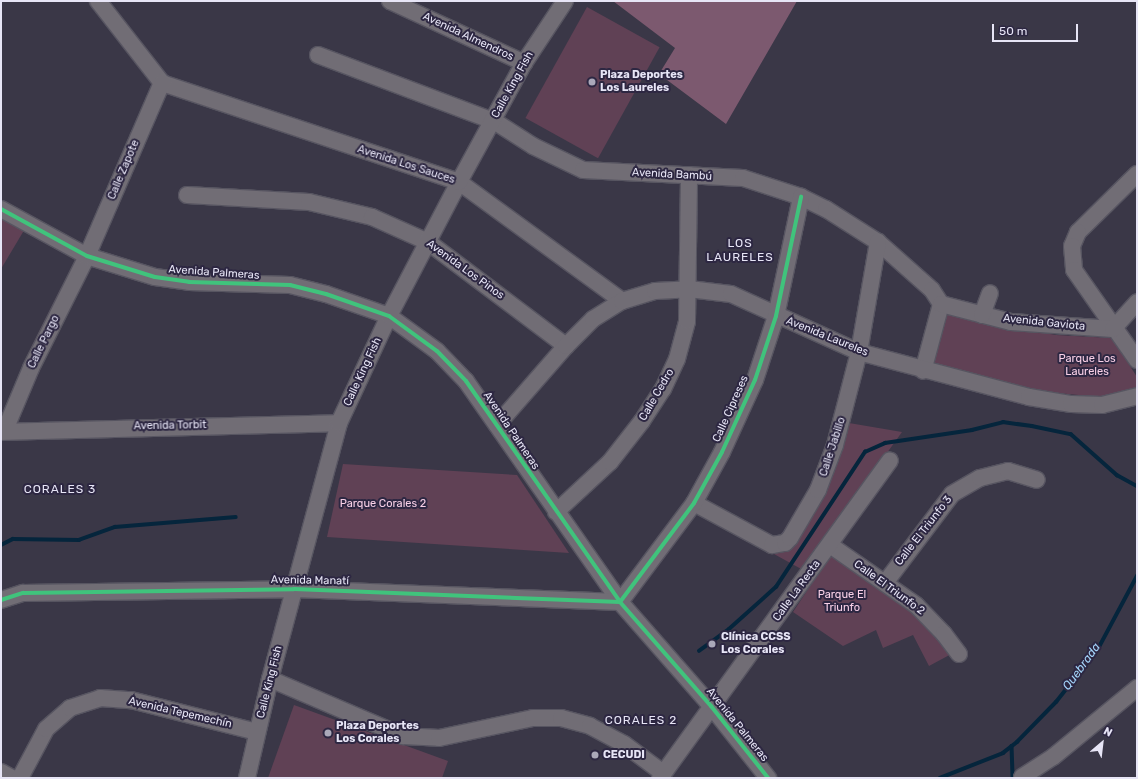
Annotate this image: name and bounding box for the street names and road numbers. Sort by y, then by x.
street label: Avenida Almendros [420,10,516,64]
street label: Calle King Fish [489,49,537,121]
street label: Calle Zapote [106,138,142,202]
street label: Avenida Los Sauces [356,143,456,187]
street label: Avenida Bambú [632,166,712,184]
street label: Avenida Los Pinos [424,237,506,303]
street label: Avenida Palmeras [168,263,260,283]
street label: Avenida Gaviota [1002,312,1086,334]
street label: Calle Pargo [25,313,63,371]
street label: Avenida Laureles [784,315,870,359]
street label: Calle King Fish [341,336,385,408]
street label: Calle Cedro [637,367,677,423]
street label: Calle Cipreses [710,374,752,444]
street label: Avenida Palmeras [480,390,542,472]
street label: Calle Jabillo [817,416,849,478]
street label: Avenida Torbit [133,419,207,433]
street label: Calle El Triunfo 3 [893,493,955,569]
street label: Calle La Recta [770,558,824,624]
street label: Calle El Triunfo 2 [851,558,927,618]
street label: Avenida Manatí [271,574,349,588]
street label: Calle King Fish [255,644,285,720]
street label: Avenida Palmeras [703,685,771,765]
street label: Avenida Tepemechín [127,695,233,731]

